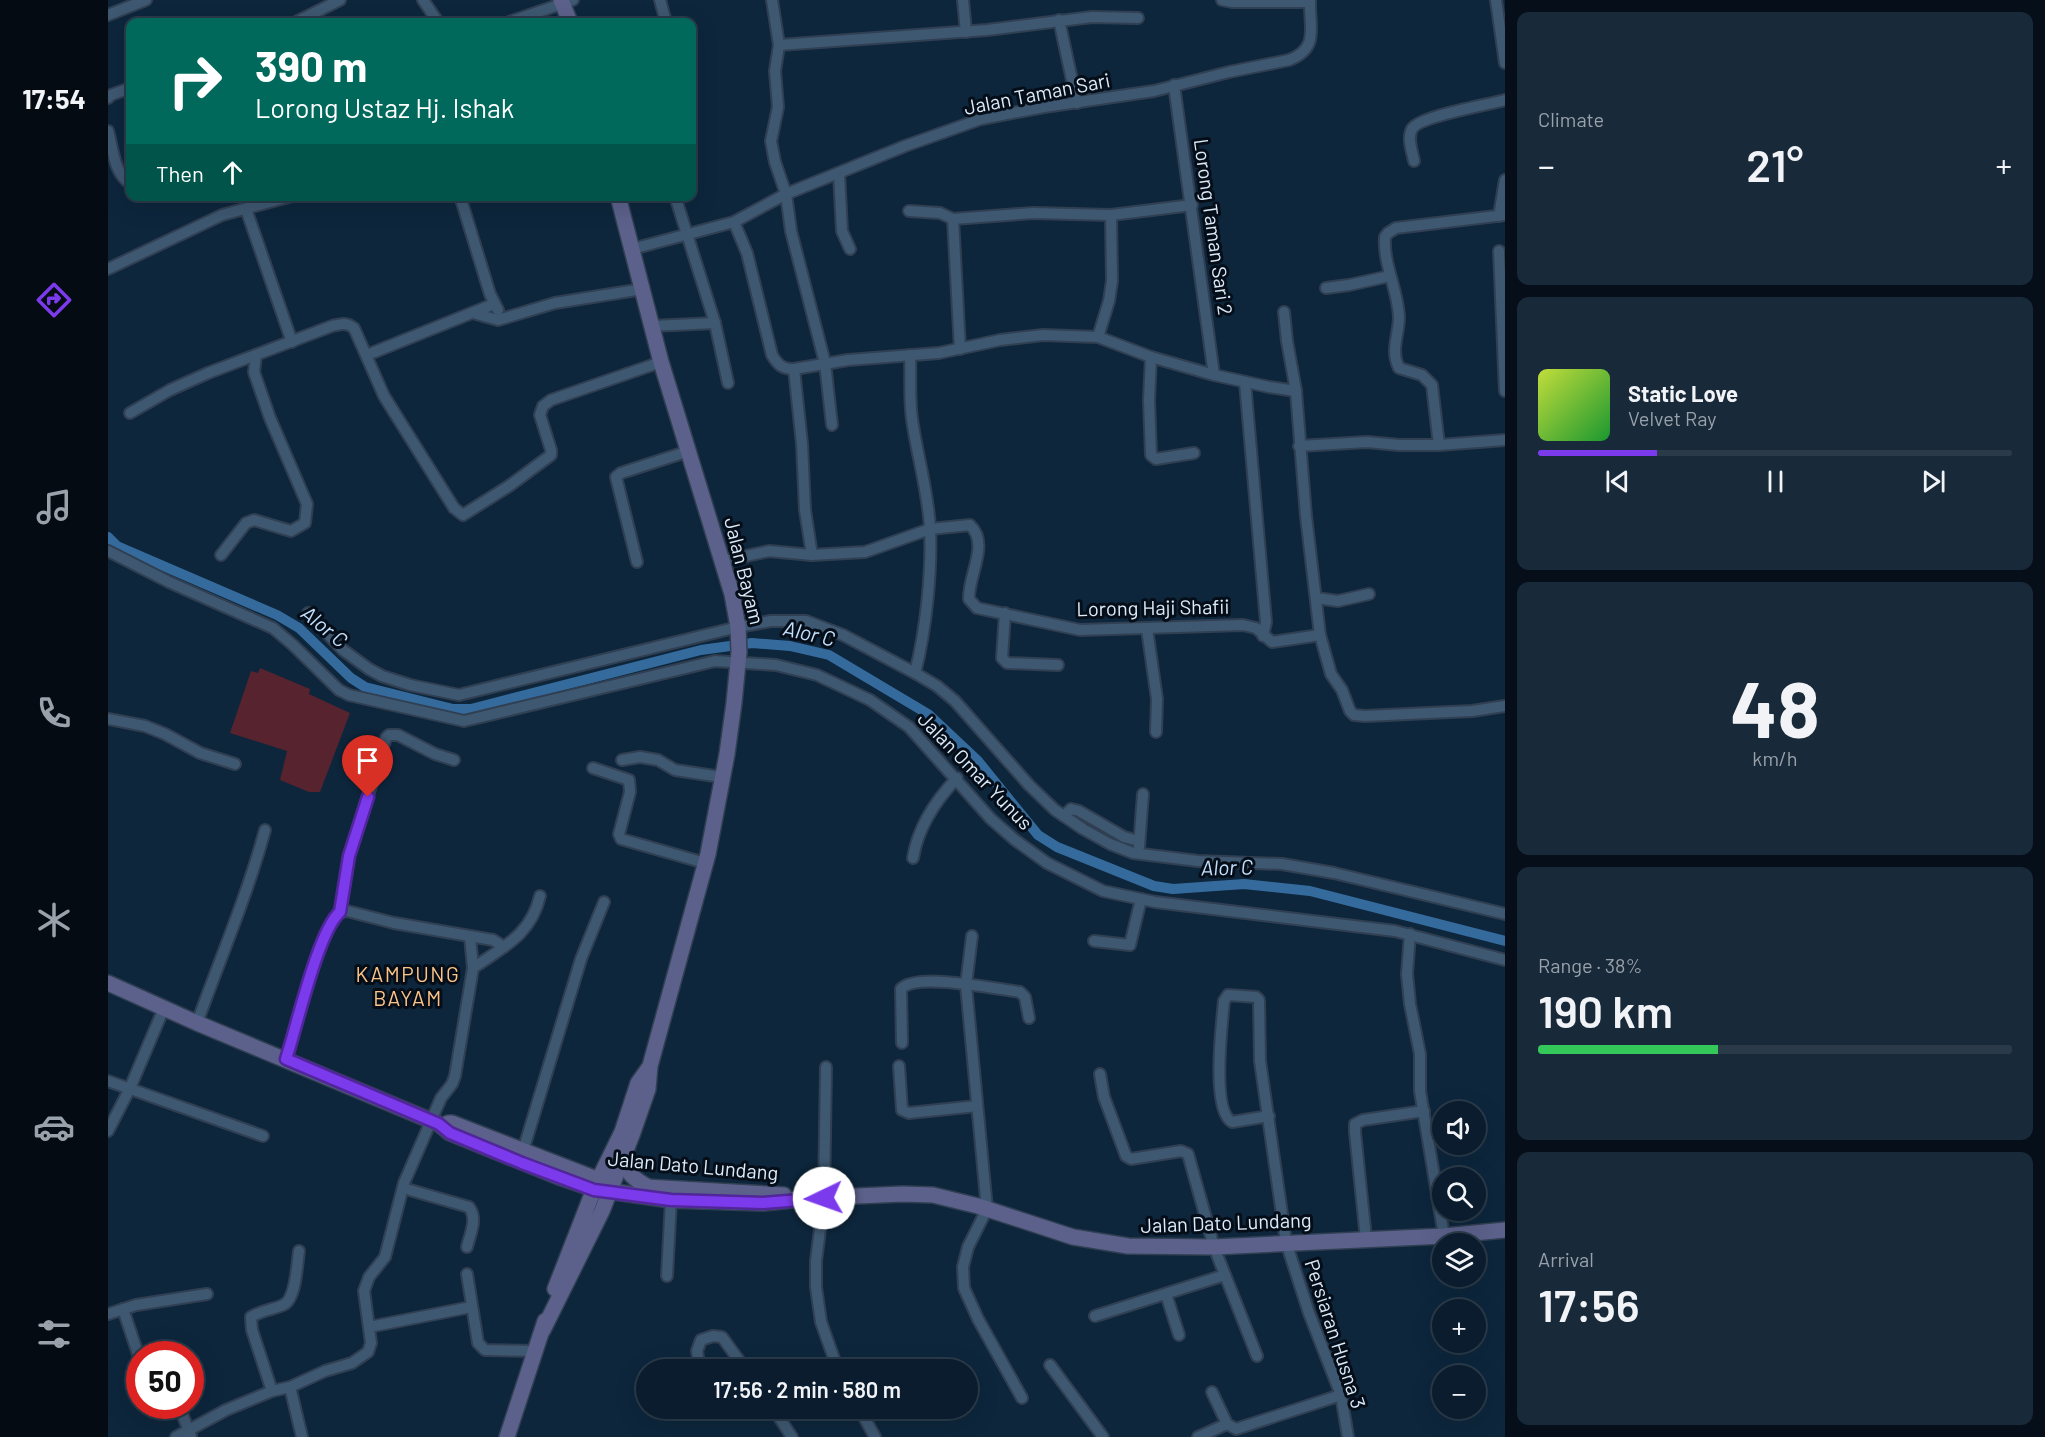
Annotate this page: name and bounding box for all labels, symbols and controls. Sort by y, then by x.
text: 390 m [255,40,367,90]
icon: right [156,42,234,120]
street label: Jalan Taman Sari [962,67,1112,119]
text: 17:54 [22,82,86,114]
text: Lorong Ustaz Hj. Ishak [255,91,514,123]
text: Climate [1538,107,1604,131]
street label: Lorong Taman Sari 2 [1190,137,1238,316]
text: 21° [1746,137,1804,191]
text: − [1538,145,1555,185]
text: + [1995,145,2012,185]
icon: ahead [216,156,249,189]
text: Then [156,160,204,186]
icon: directions [33,279,75,321]
text: Static Love [1628,380,1738,406]
text: Velvet Ray [1628,406,1717,430]
icon: previous [1601,465,1634,498]
icon: pause [1759,465,1792,498]
icon: next [1917,465,1950,498]
icon: music [33,486,75,528]
street label: Jalan Bayam [720,515,770,627]
street label: Lorong Haji Shafii [1076,594,1230,620]
water label: Alor C [297,600,353,652]
water label: Alor C [781,615,837,651]
text: 48 [1730,660,1820,754]
icon: phone [33,692,75,734]
street label: Jalan Omar Yunus [913,706,1038,834]
pin [342,735,393,797]
icon: arrive [351,744,384,777]
text: km/h [1752,746,1798,770]
water label: Alor C [1201,854,1253,879]
icon: climate [33,899,75,941]
text: Range · 38% [1538,953,1642,977]
district label: KAMPUNG BAYAM [356,961,460,1010]
text: 190 km [1538,983,1673,1037]
map controls [1432,1101,1486,1419]
button: sound [1432,1101,1486,1155]
icon: car [33,1106,75,1148]
street label: Jalan Dato Lundang [607,1146,779,1184]
position arrow [792,1166,856,1230]
button: search [1432,1167,1486,1221]
street label: Jalan Dato Lundang [1140,1207,1312,1237]
button: layers [1432,1233,1486,1287]
text: Arrival [1538,1247,1594,1271]
street label: Persiaran Husna 3 [1301,1256,1371,1411]
text: 17:56 [1538,1277,1639,1331]
button: + [1432,1299,1486,1353]
icon: filters [33,1313,75,1355]
speed limit sign: 50 [126,1341,204,1419]
button: − [1432,1365,1486,1419]
text: 17:56 · 2 min · 580 m [713,1376,901,1402]

